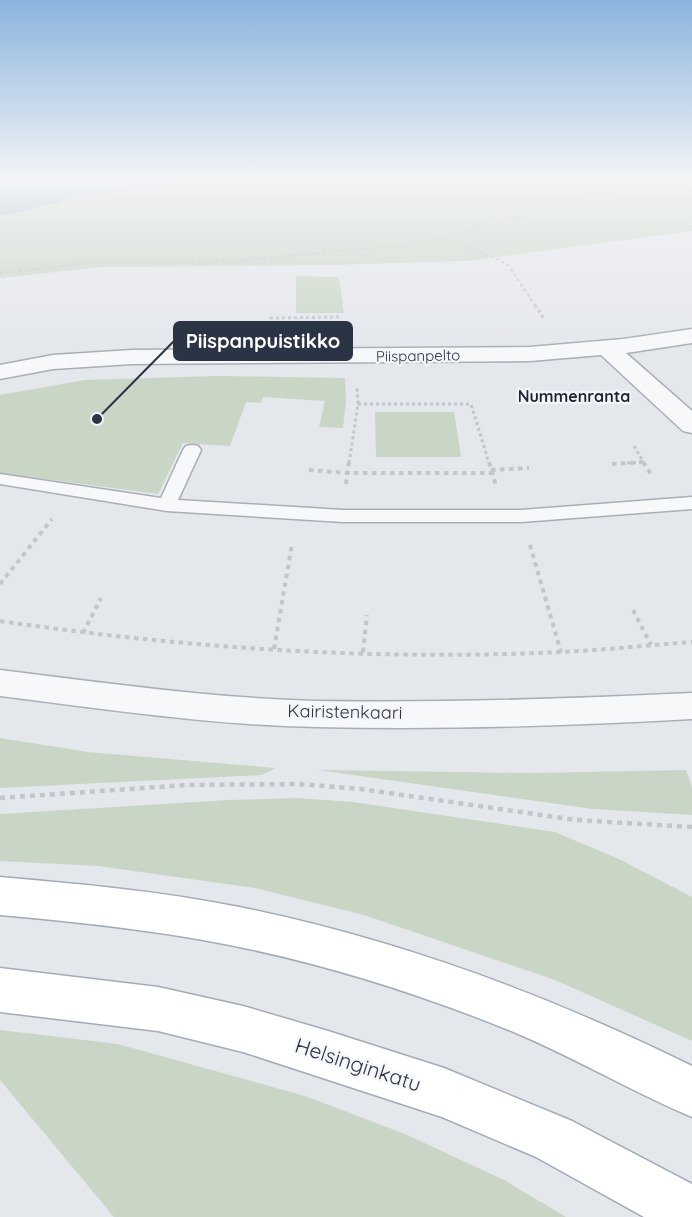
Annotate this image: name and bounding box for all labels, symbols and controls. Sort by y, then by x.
callout: Piispanpuistikko [174,322,352,360]
text: Piispanpuistikko [186,328,340,353]
street label: Piispanpelto [376,345,460,366]
district label: Nummenranta [518,386,630,406]
street label: Kairistenkaari [287,699,403,724]
street label: Helsinginkatu [292,1031,425,1097]

